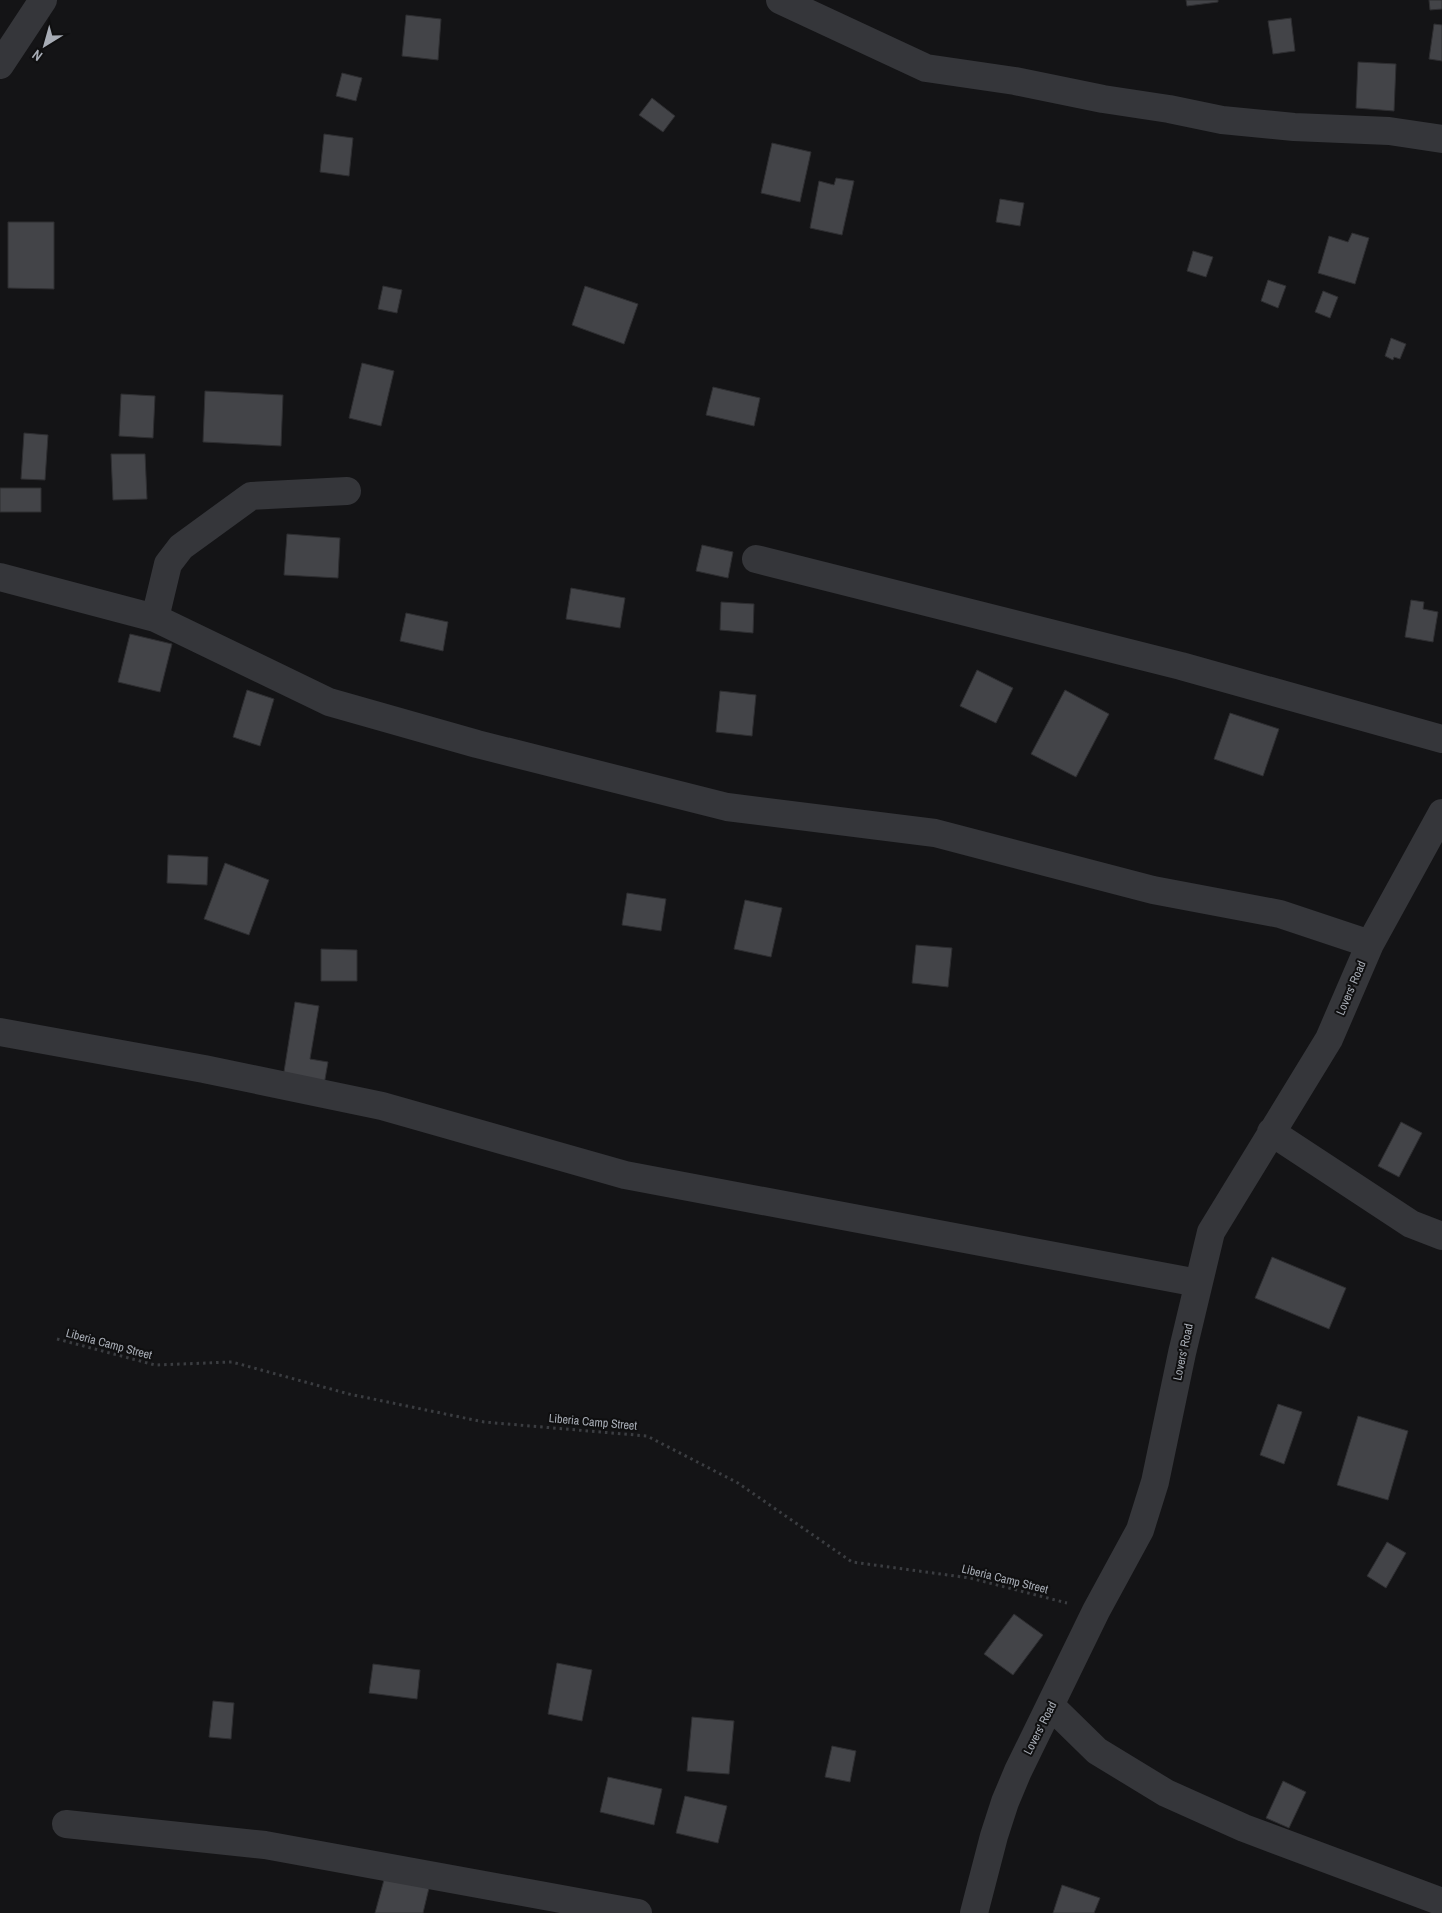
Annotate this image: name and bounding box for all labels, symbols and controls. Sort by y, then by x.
north arrow [20,20,70,70]
text: N [28,46,46,65]
street label: Lovers' Road [1332,958,1370,1018]
street label: Lovers' Road [1169,1322,1197,1382]
street label: Liberia Camp Street [64,1325,154,1363]
street label: Liberia Camp Street [548,1410,638,1434]
street label: Liberia Camp Street [960,1561,1050,1598]
street label: Lovers' Road [1020,1699,1060,1757]

